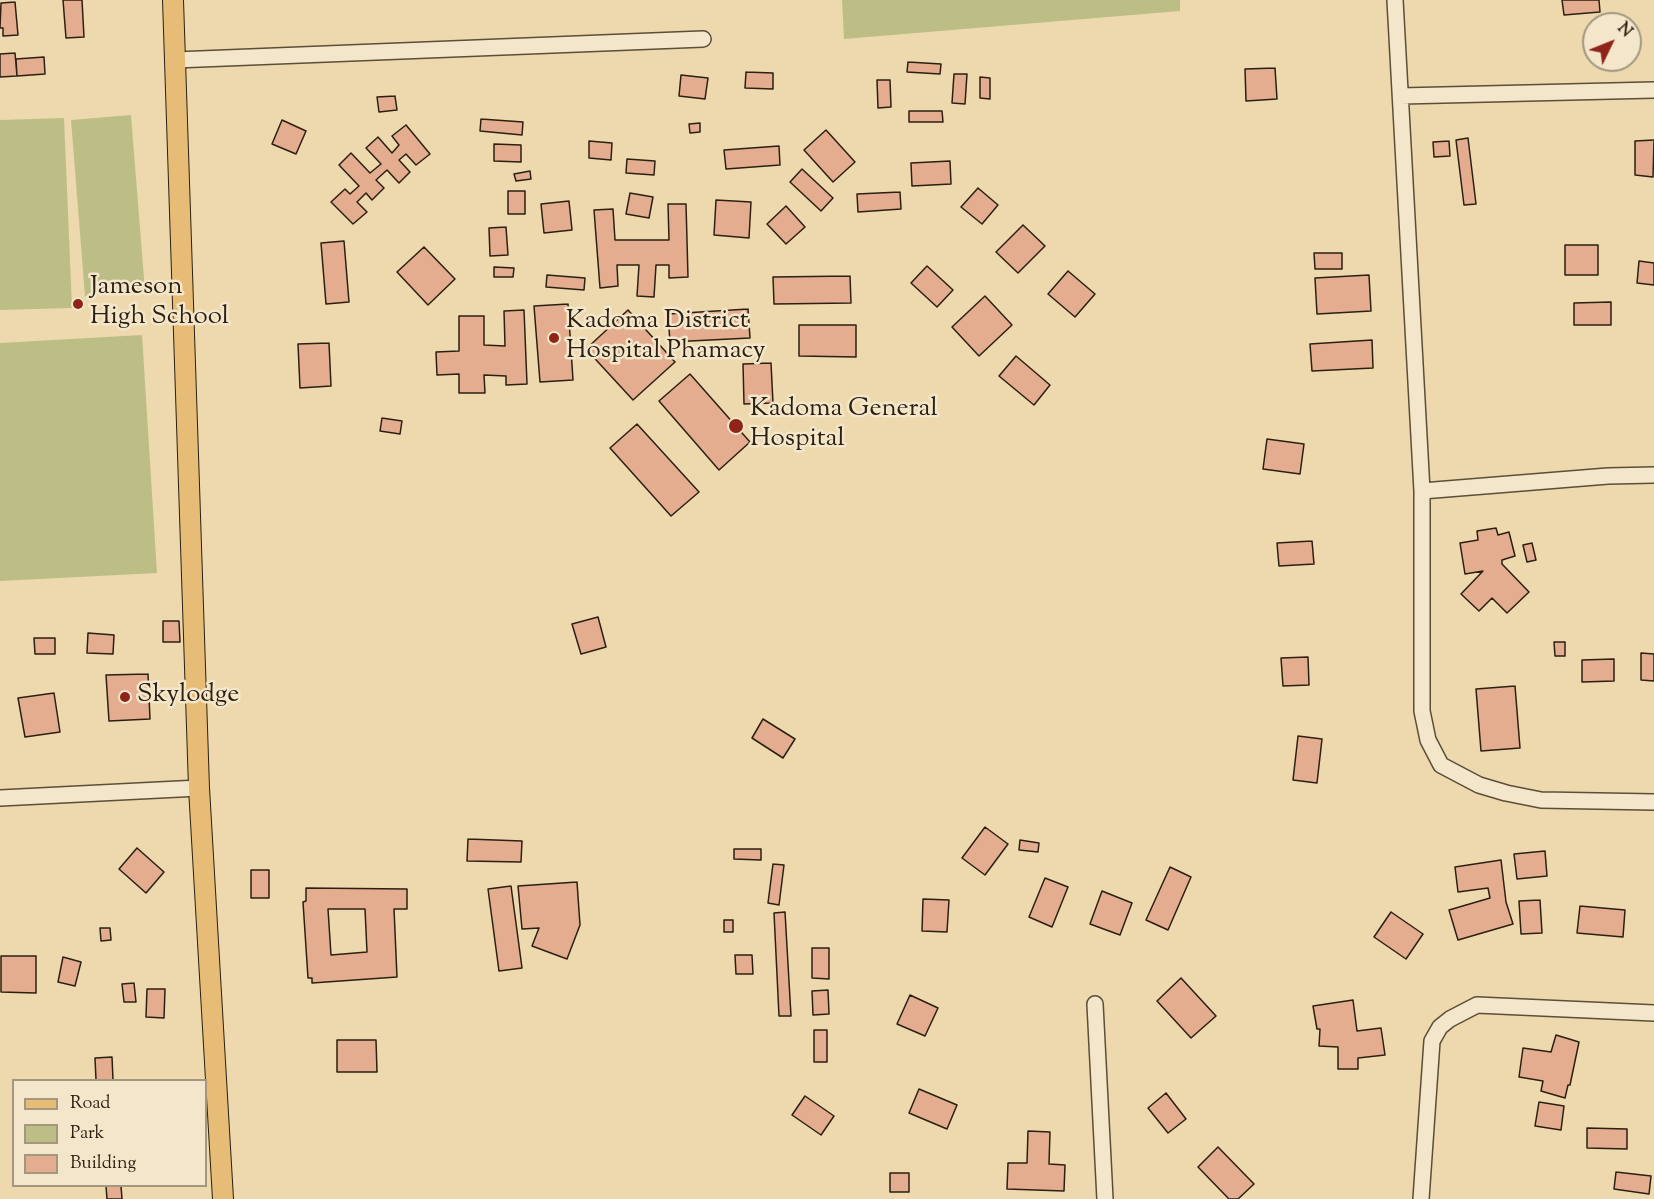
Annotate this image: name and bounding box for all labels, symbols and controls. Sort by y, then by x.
north arrow [1582,12,1642,72]
text: N [1611,18,1637,43]
place label: Jameson High School [90,273,229,334]
marker: Jameson High School [71,297,85,311]
place label: Kadoma District Hospital Phamacy [566,307,765,368]
marker: Kadoma District Hospital Phamacy [547,331,561,345]
place label: Kadoma General Hospital [750,395,938,456]
marker: Kadoma General Hospital [727,417,745,435]
place label: Skylodge [137,681,239,713]
marker: Skylodge [118,690,132,704]
legend [12,1079,207,1187]
text: Road [70,1091,110,1117]
text: Park [70,1121,104,1147]
text: Building [70,1151,136,1177]

